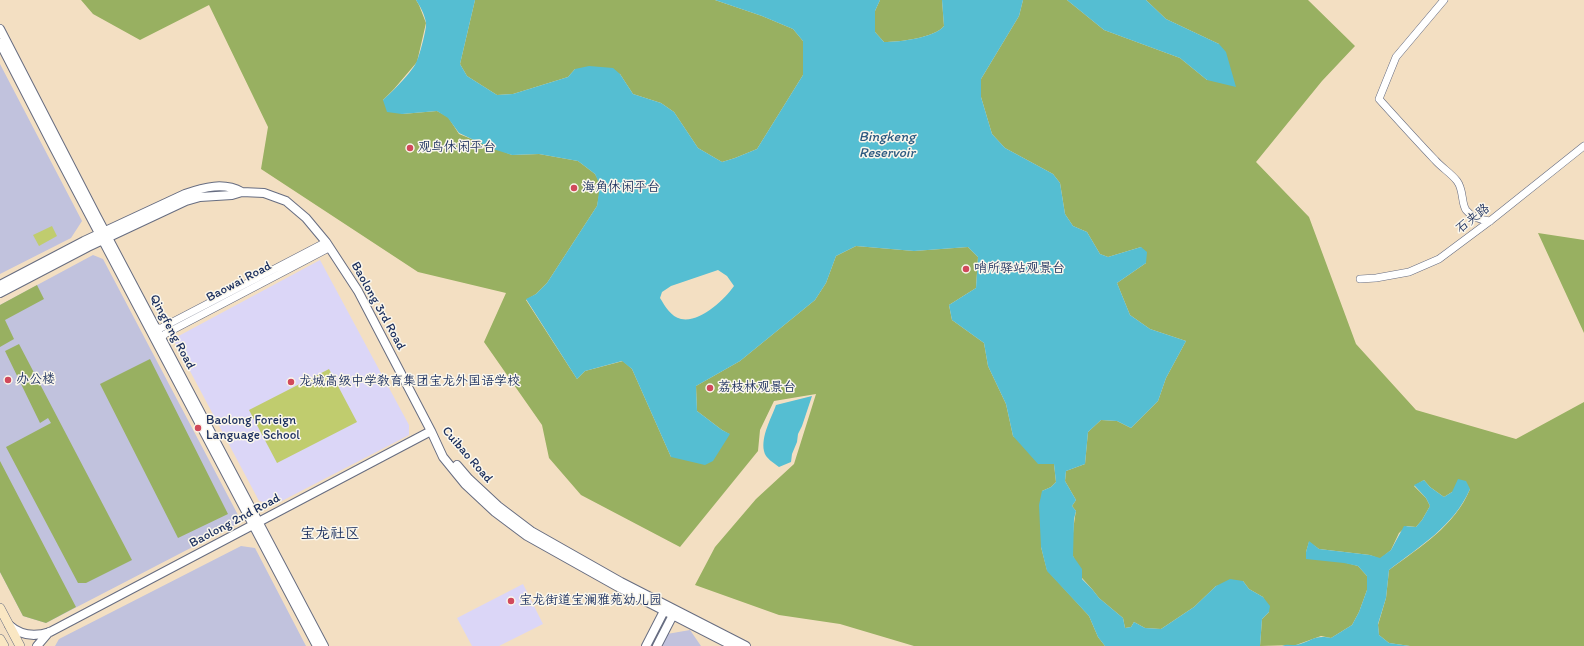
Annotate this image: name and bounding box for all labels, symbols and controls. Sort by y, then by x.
water label: Bingkeng Reservoir [859,129,915,162]
place label: 观鸟休闲平台 [418,140,496,156]
marker: 观鸟休闲平台 [405,143,415,153]
place label: 海角休闲平台 [582,180,660,196]
marker: 海角休闲平台 [569,183,579,193]
street label: 石夹路 [1453,201,1493,237]
street label: Baowai Road [204,258,274,306]
street label: Baolong 3rd Road [347,259,409,353]
place label: 哨所驿站观景台 [974,261,1065,277]
marker: 哨所驿站观景台 [961,264,971,274]
street label: Qingfeng Road [146,292,198,372]
place label: 办公楼 [16,372,55,388]
place label: 龙城高级中学教育集团宝龙外国语学校 [299,374,520,390]
marker: 办公楼 [3,375,13,385]
marker: 龙城高级中学教育集团宝龙外国语学校 [286,377,296,387]
place label: 荔枝林观景台 [718,380,796,396]
marker: 荔枝林观景台 [705,383,715,393]
place label: Baolong Foreign Language School [206,413,300,444]
marker: Baolong Foreign Language School [193,423,203,433]
street label: Cuibao Road [438,424,496,486]
street label: Baolong 2nd Road [187,490,283,552]
district label: 宝龙社区 [300,525,360,543]
place label: 宝龙街道宝澜雅苑幼儿园 [519,593,662,609]
marker: 宝龙街道宝澜雅苑幼儿园 [506,596,516,606]

